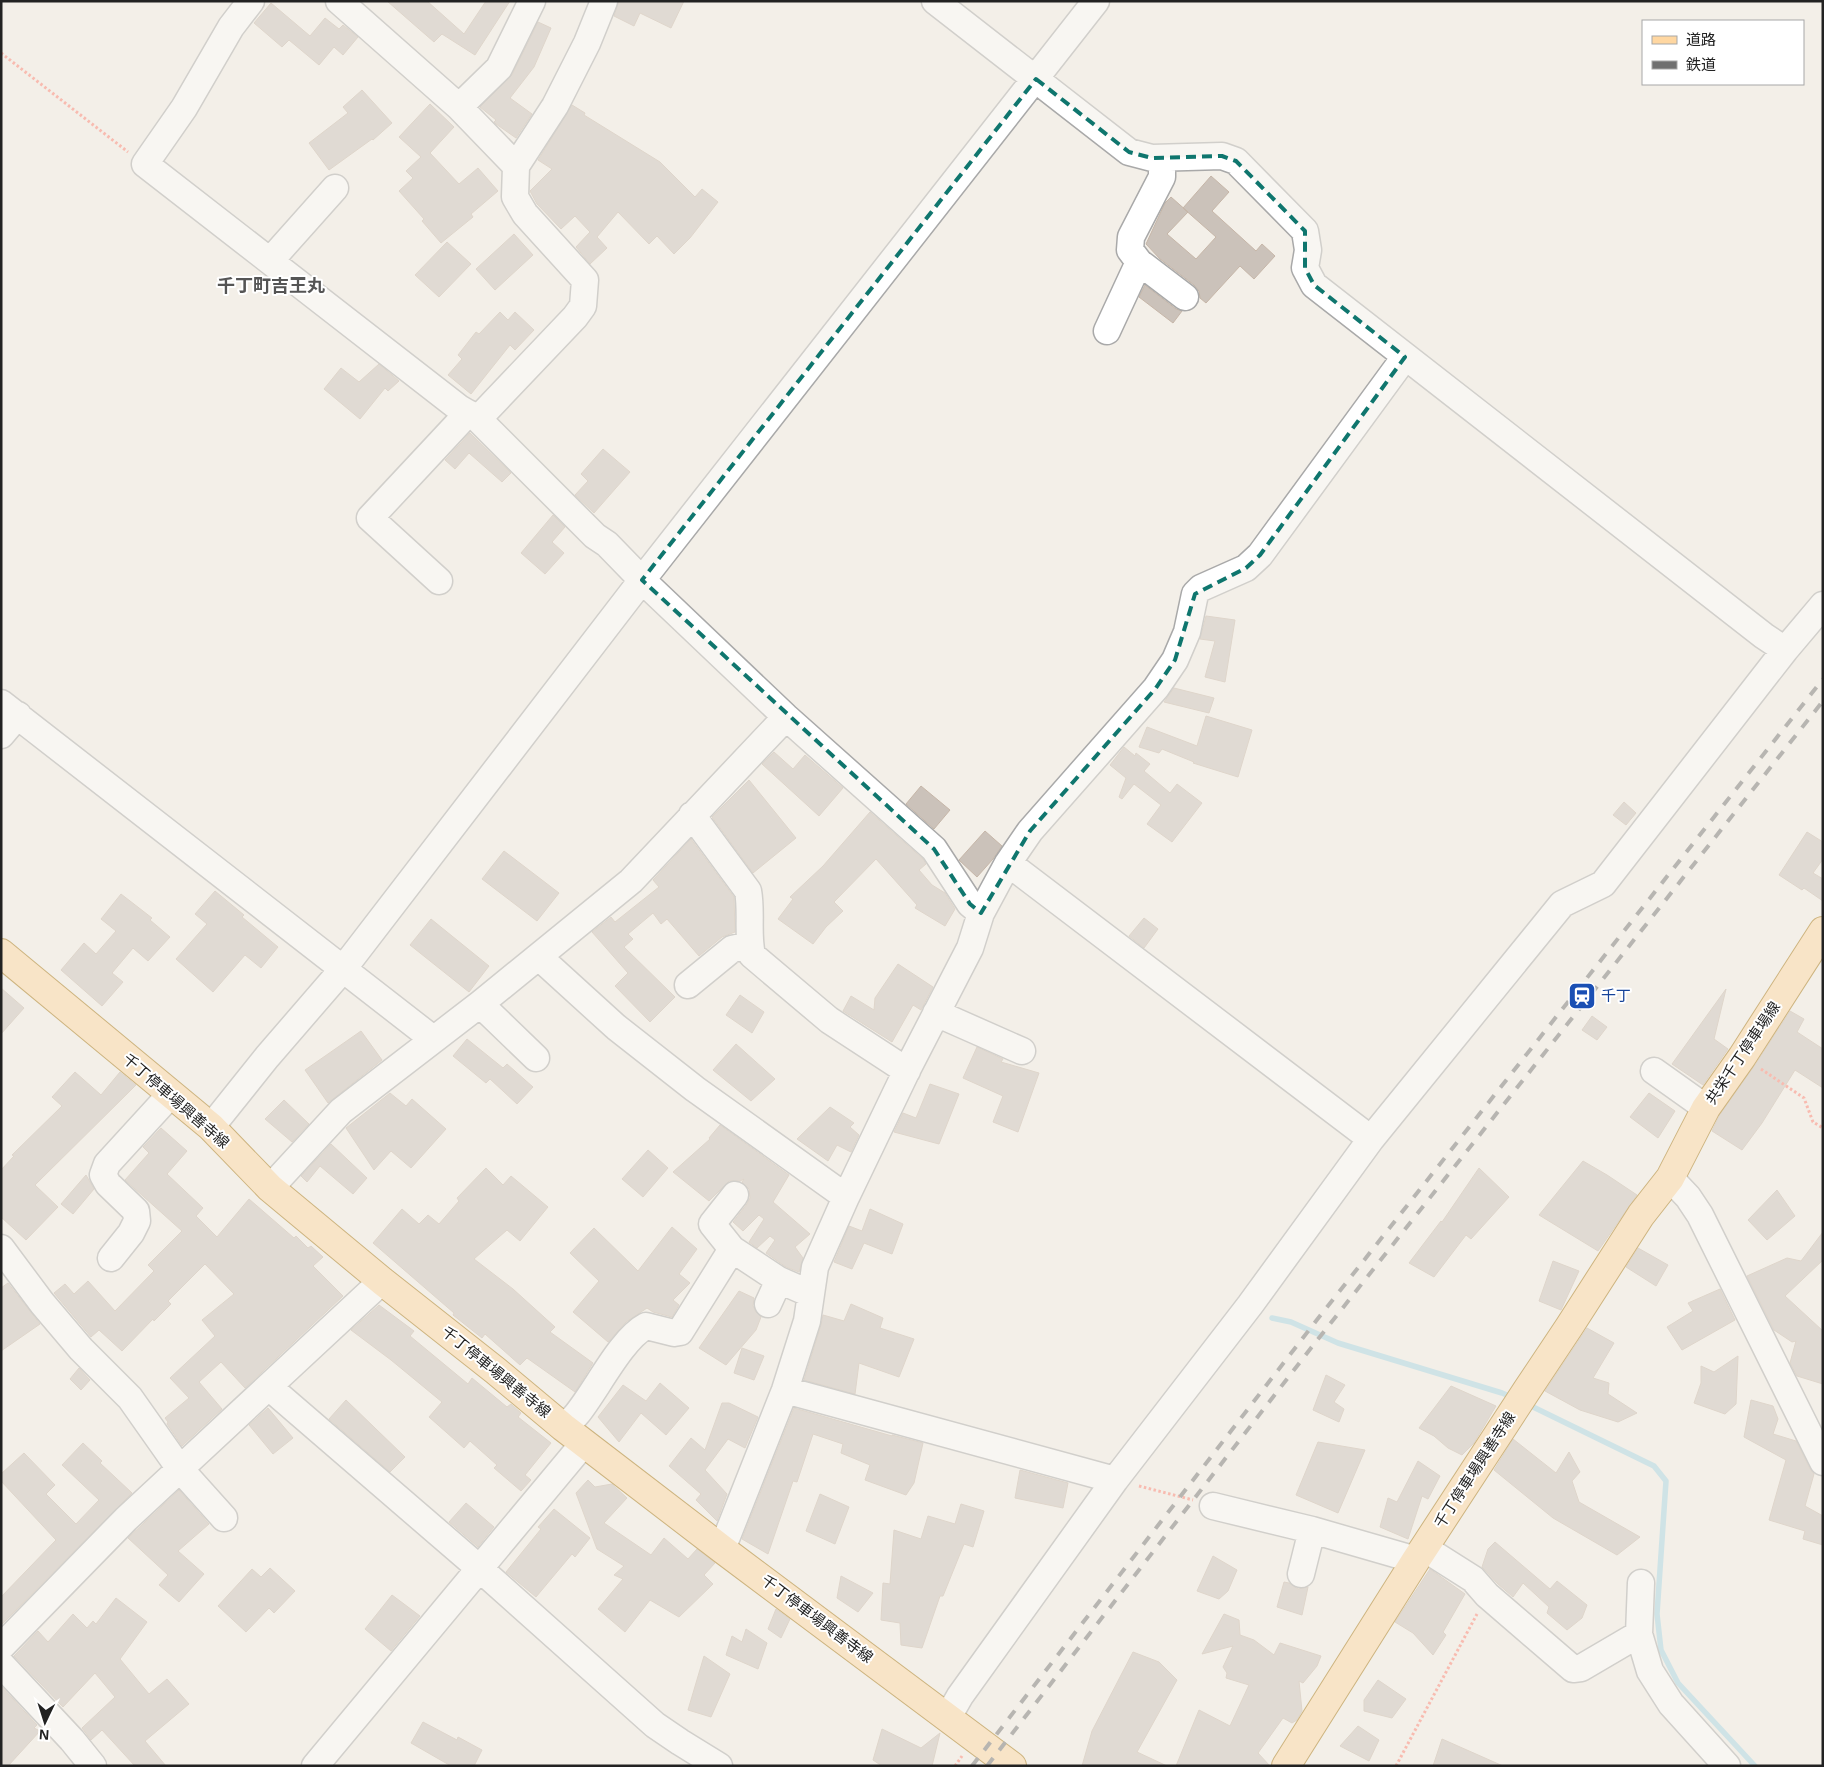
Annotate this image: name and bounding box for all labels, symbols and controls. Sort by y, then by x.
legend [1642,20,1804,85]
text: 道路 [1686,31,1716,48]
text: 鉄道 [1686,56,1716,73]
district label: 千丁町吉王丸 [217,276,325,296]
station icon: 千丁 [1567,981,1597,1011]
place label: 千丁 [1601,987,1631,1004]
street label: 共栄千丁停車場線 [1702,998,1783,1107]
street label: 千丁停車場興善寺線 [120,1050,233,1151]
street label: 千丁停車場興善寺線 [439,1323,554,1421]
street label: 千丁停車場興善寺線 [1431,1408,1518,1531]
street label: 千丁停車場興善寺線 [758,1571,876,1666]
north arrow [20,1697,70,1747]
text: N [38,1727,50,1743]

